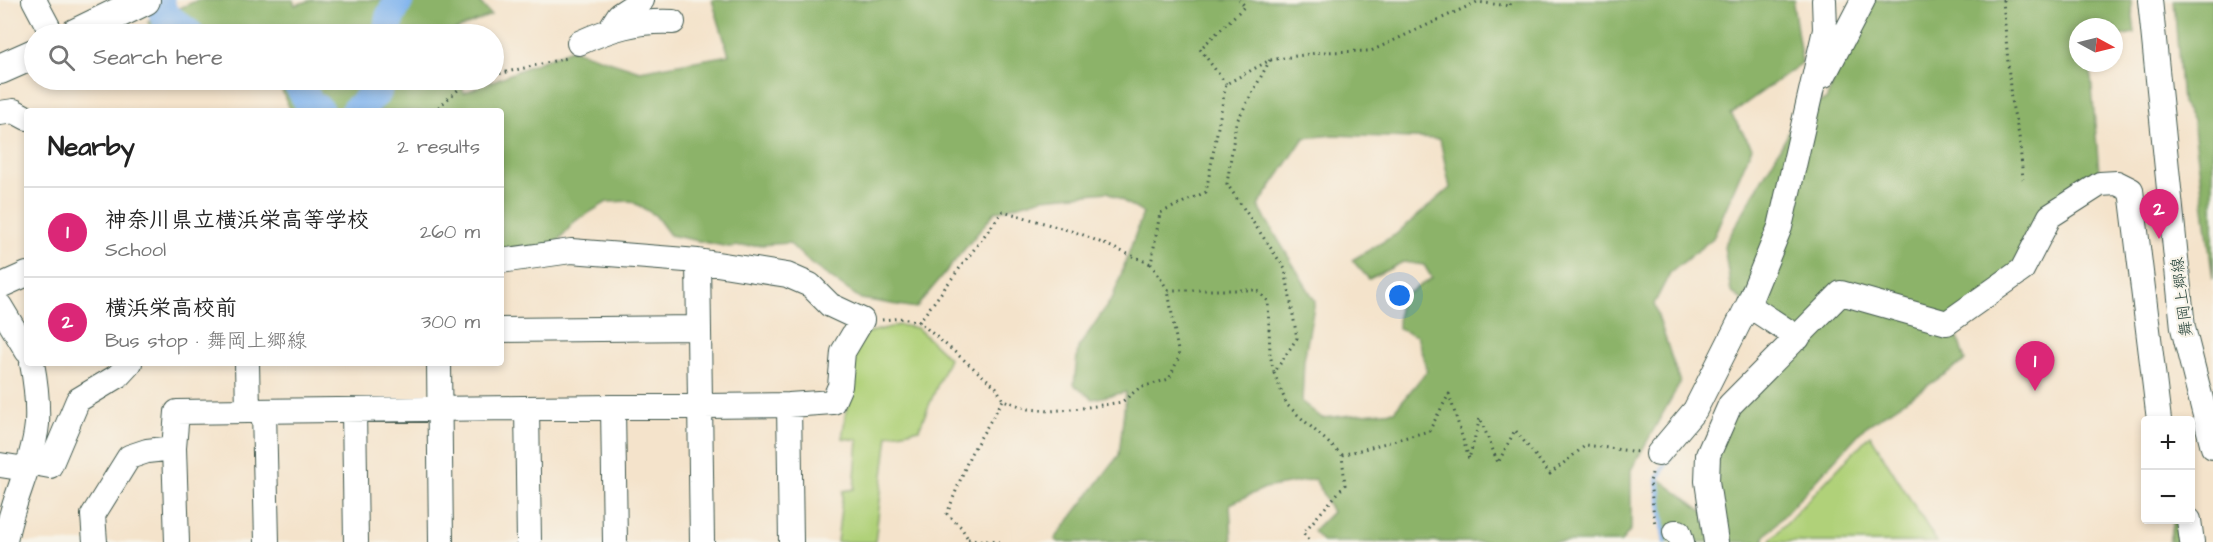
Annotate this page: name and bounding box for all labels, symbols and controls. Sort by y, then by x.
north arrow [2069,18,2123,72]
search box [24,24,504,90]
icon: search [45,41,78,74]
text: Search here [93,42,223,73]
text: Nearby [48,129,135,165]
text: 2 results [397,133,480,161]
pin: 2 [2140,190,2178,239]
text: 神奈川県立横浜栄高等学校 [105,205,369,236]
text: 1 [66,218,69,246]
text: 260 m [420,218,480,246]
text: School [105,236,166,264]
street label: 舞岡上郷線 [2166,256,2198,338]
your location [1385,281,1414,310]
text: 横浜栄高校前 [105,293,237,324]
text: 2 [62,308,73,336]
text: 300 m [421,308,480,336]
text: Bus stop · 舞岡上郷線 [105,327,307,355]
pin: 1 [2016,342,2054,391]
map controls [2141,416,2195,524]
button: + [2141,416,2195,470]
button: − [2141,470,2195,524]

